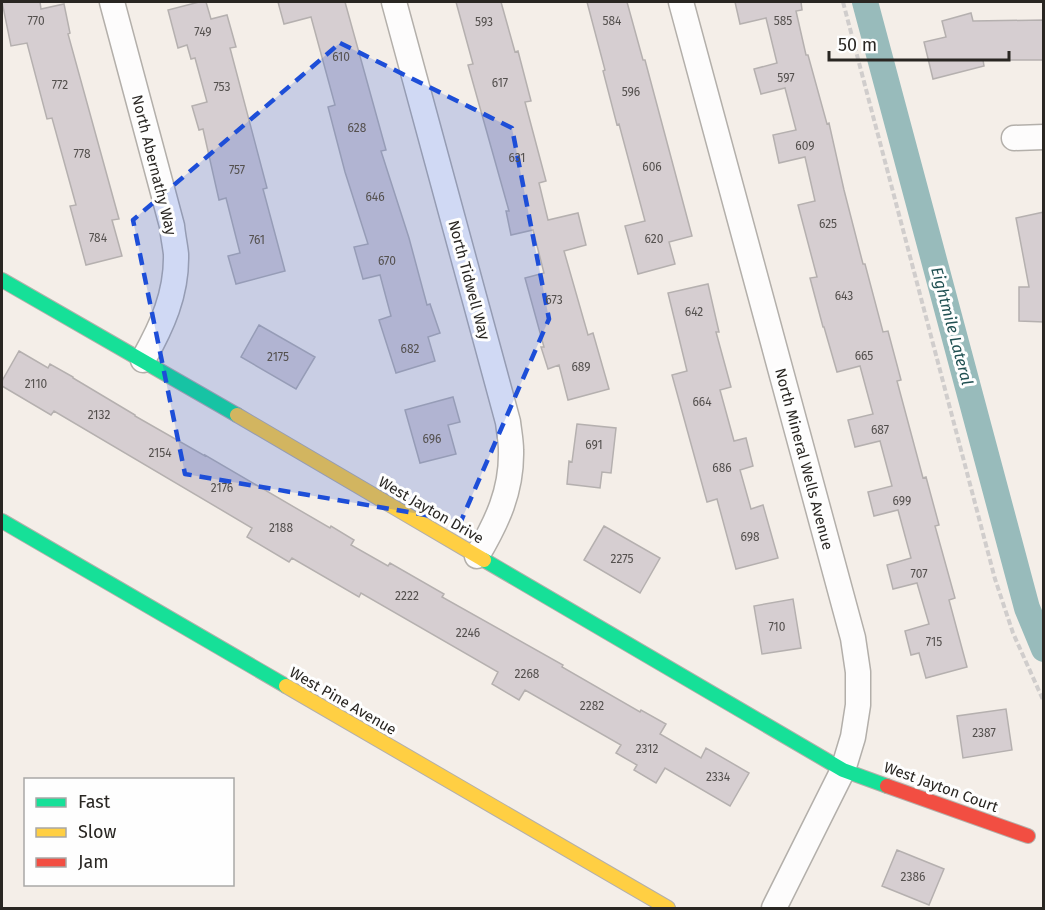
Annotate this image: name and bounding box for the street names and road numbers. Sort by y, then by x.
street label: North Abernathy Way [128,93,180,238]
street label: North Tidwell Way [444,218,494,342]
street label: North Mineral Wells Avenue [771,366,837,552]
street label: West Jayton Drive [375,473,487,547]
street label: West Pine Avenue [286,663,400,739]
street label: West Jayton Court [881,758,1001,816]

